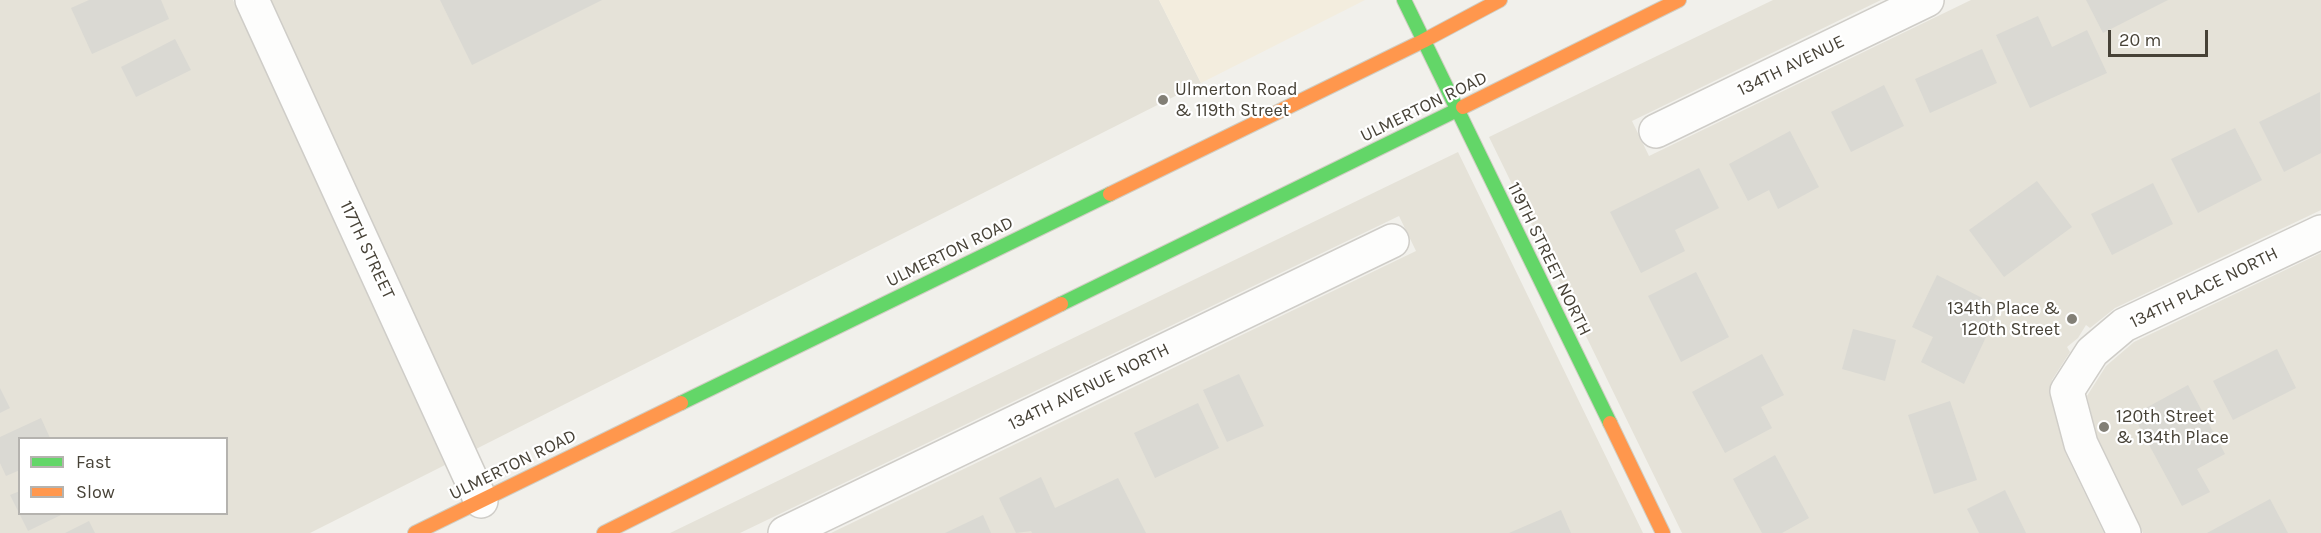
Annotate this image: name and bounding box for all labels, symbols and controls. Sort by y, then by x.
scale bar [2111,18,2212,56]
text: 20 m [2119,29,2161,51]
street label: 134TH AVENUE [1734,31,1848,101]
street label: ULMERTON ROAD [1357,67,1491,147]
place label: Ulmerton Road & 119th Street [1175,79,1298,122]
marker: Ulmerton Road & 119th Street [1156,93,1170,107]
street label: 119TH STREET NORTH [1502,179,1596,339]
street label: 117TH STREET [335,197,399,303]
street label: ULMERTON ROAD [883,212,1017,292]
street label: 134TH PLACE NORTH [2126,243,2282,333]
place label: 134th Place & 120th Street [1947,298,2060,340]
marker: 134th Place & 120th Street [2065,312,2079,326]
street label: 134TH AVENUE NORTH [1005,339,1173,435]
place label: 120th Street & 134th Place [2116,406,2229,448]
marker: 120th Street & 134th Place [2097,420,2111,434]
street label: ULMERTON ROAD [446,425,580,505]
legend [18,437,228,515]
text: Fast [76,451,111,473]
text: Slow [76,481,115,503]

